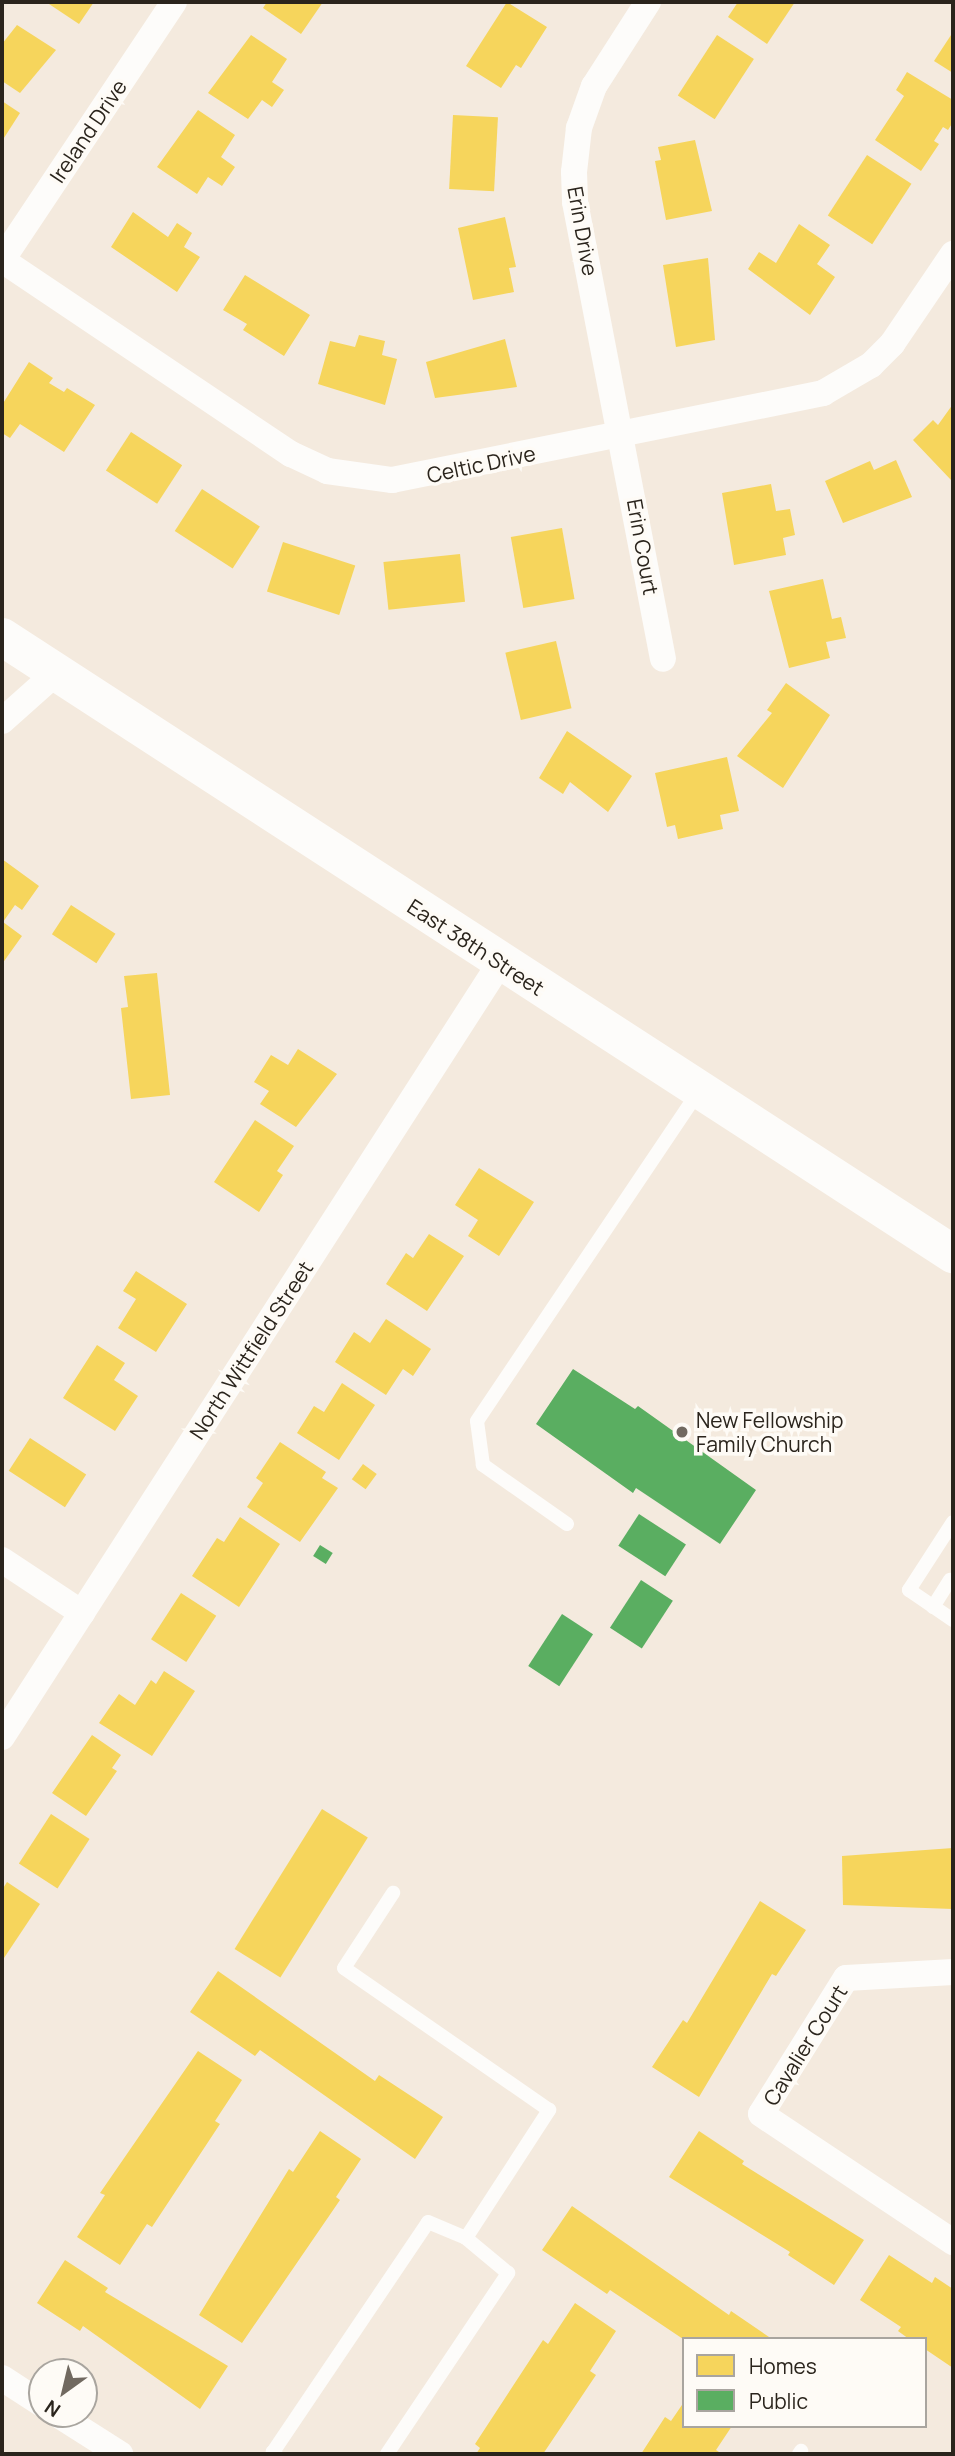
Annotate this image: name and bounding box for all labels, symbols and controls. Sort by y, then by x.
street label: Ireland Drive [44,75,132,187]
street label: Erin Drive [563,184,603,278]
street label: Celtic Drive [424,440,538,488]
street label: Erin Court [622,497,664,597]
street label: East 38th Street [403,893,549,1001]
street label: North Wittfield Street [184,1256,318,1444]
place label: New Fellowship Family Church [696,1407,843,1457]
marker: New Fellowship Family Church [674,1424,690,1440]
street label: Cavalier Court [758,1980,852,2110]
legend [682,2337,927,2428]
text: Homes [749,2352,817,2380]
north arrow [28,2358,98,2428]
text: Public [749,2387,808,2415]
text: N [39,2394,65,2423]

